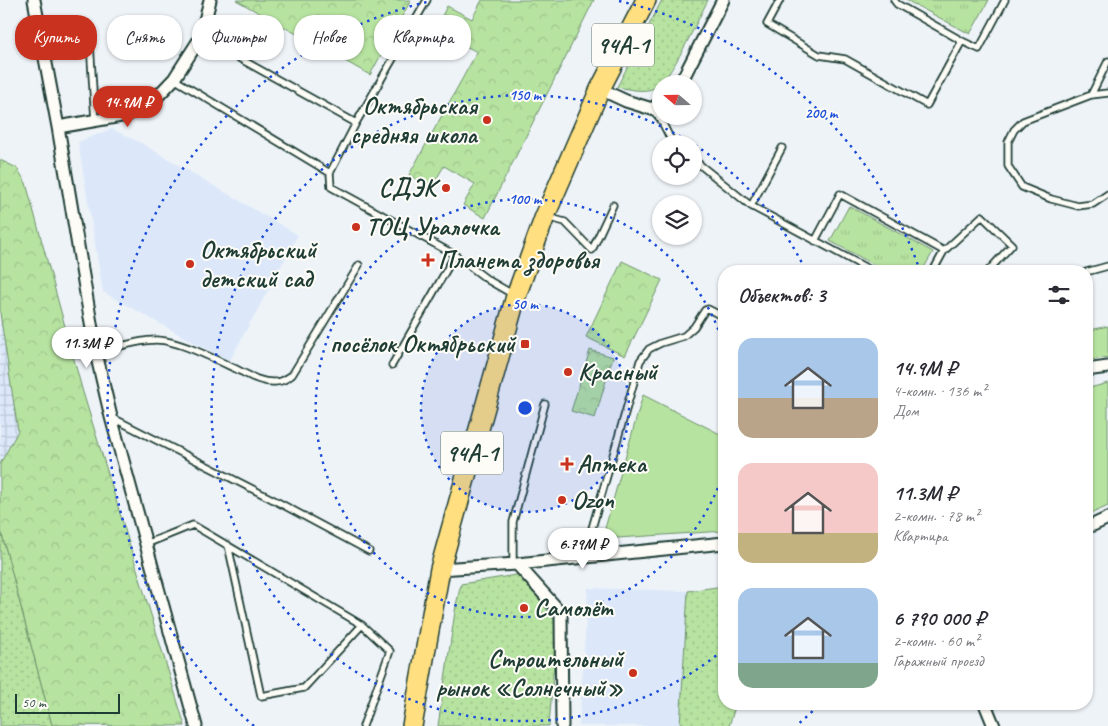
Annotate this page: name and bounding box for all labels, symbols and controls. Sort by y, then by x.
chip: Купить [15,15,97,60]
chip: Снять [107,15,182,60]
chip: Фильтры [192,15,284,60]
chip: Новое [294,15,364,60]
chip: Квартира [374,15,471,60]
road number: 94А-1 [592,24,654,66]
north arrow [652,75,702,125]
map controls [652,75,702,245]
pin: 14.9M ₽ [82,86,174,128]
text: 150 m [509,86,543,105]
place label: Октябрьская средняя школа [350,90,479,151]
text: 14.9M ₽ [104,92,152,112]
text: 200 m [805,104,839,123]
marker: Октябрьская средняя школа [481,114,493,126]
button: locate [652,135,702,185]
place label: СДЭК [379,172,441,204]
marker: СДЭК [440,182,452,194]
text: 100 m [509,190,543,209]
button: layers [652,195,702,245]
place label: ТОЦ Уралочка [366,211,501,243]
marker: ТОЦ Уралочка [350,221,362,233]
place label: Октябрьский детский сад [200,234,319,295]
place label: Планета здоровья [438,244,601,276]
marker: Планета здоровья [422,254,434,266]
marker: Октябрьский детский сад [184,258,196,270]
icon: filters [1045,281,1073,309]
text: Объектов: 3 [738,282,826,308]
text: 50 m [512,295,539,314]
pin: 11.3M ₽ [41,326,133,369]
place label: посёлок Октябрьский [330,328,517,360]
text: 11.3M ₽ [63,333,111,353]
marker: посёлок Октябрьский [519,338,531,350]
text: 14.9M ₽ [893,355,957,381]
place label: Красный [578,356,659,388]
icon: home [778,358,838,418]
marker: Красный [562,366,574,378]
text: 4-комн. · 136 m² [893,381,986,401]
centre of rings [516,399,534,417]
text: Дом [893,401,919,421]
road number: 94А-1 [441,432,503,474]
place label: Аптека [577,448,648,480]
marker: Аптека [561,458,573,470]
text: 11.3M ₽ [893,480,957,506]
icon: home [778,483,838,543]
place label: Ozon [572,484,614,516]
marker: Ozon [556,494,568,506]
text: 2-комн. · 78 m² [893,506,979,526]
text: Квартира [893,526,948,546]
pin: 6.79M ₽ [537,528,629,570]
text: 6.79M ₽ [559,534,607,554]
place label: Самолёт [534,592,615,624]
marker: Самолёт [518,602,530,614]
text: 6 790 000 ₽ [893,605,985,631]
icon: home [778,608,838,668]
text: 2-комн. · 60 m² [893,631,979,651]
place label: Строительный рынок «Солнечный» [436,643,625,704]
text: Гаражный проезд [893,651,983,671]
marker: Строительный рынок «Солнечный» [627,667,639,679]
scale bar [15,691,120,714]
text: 50 m [22,694,46,711]

